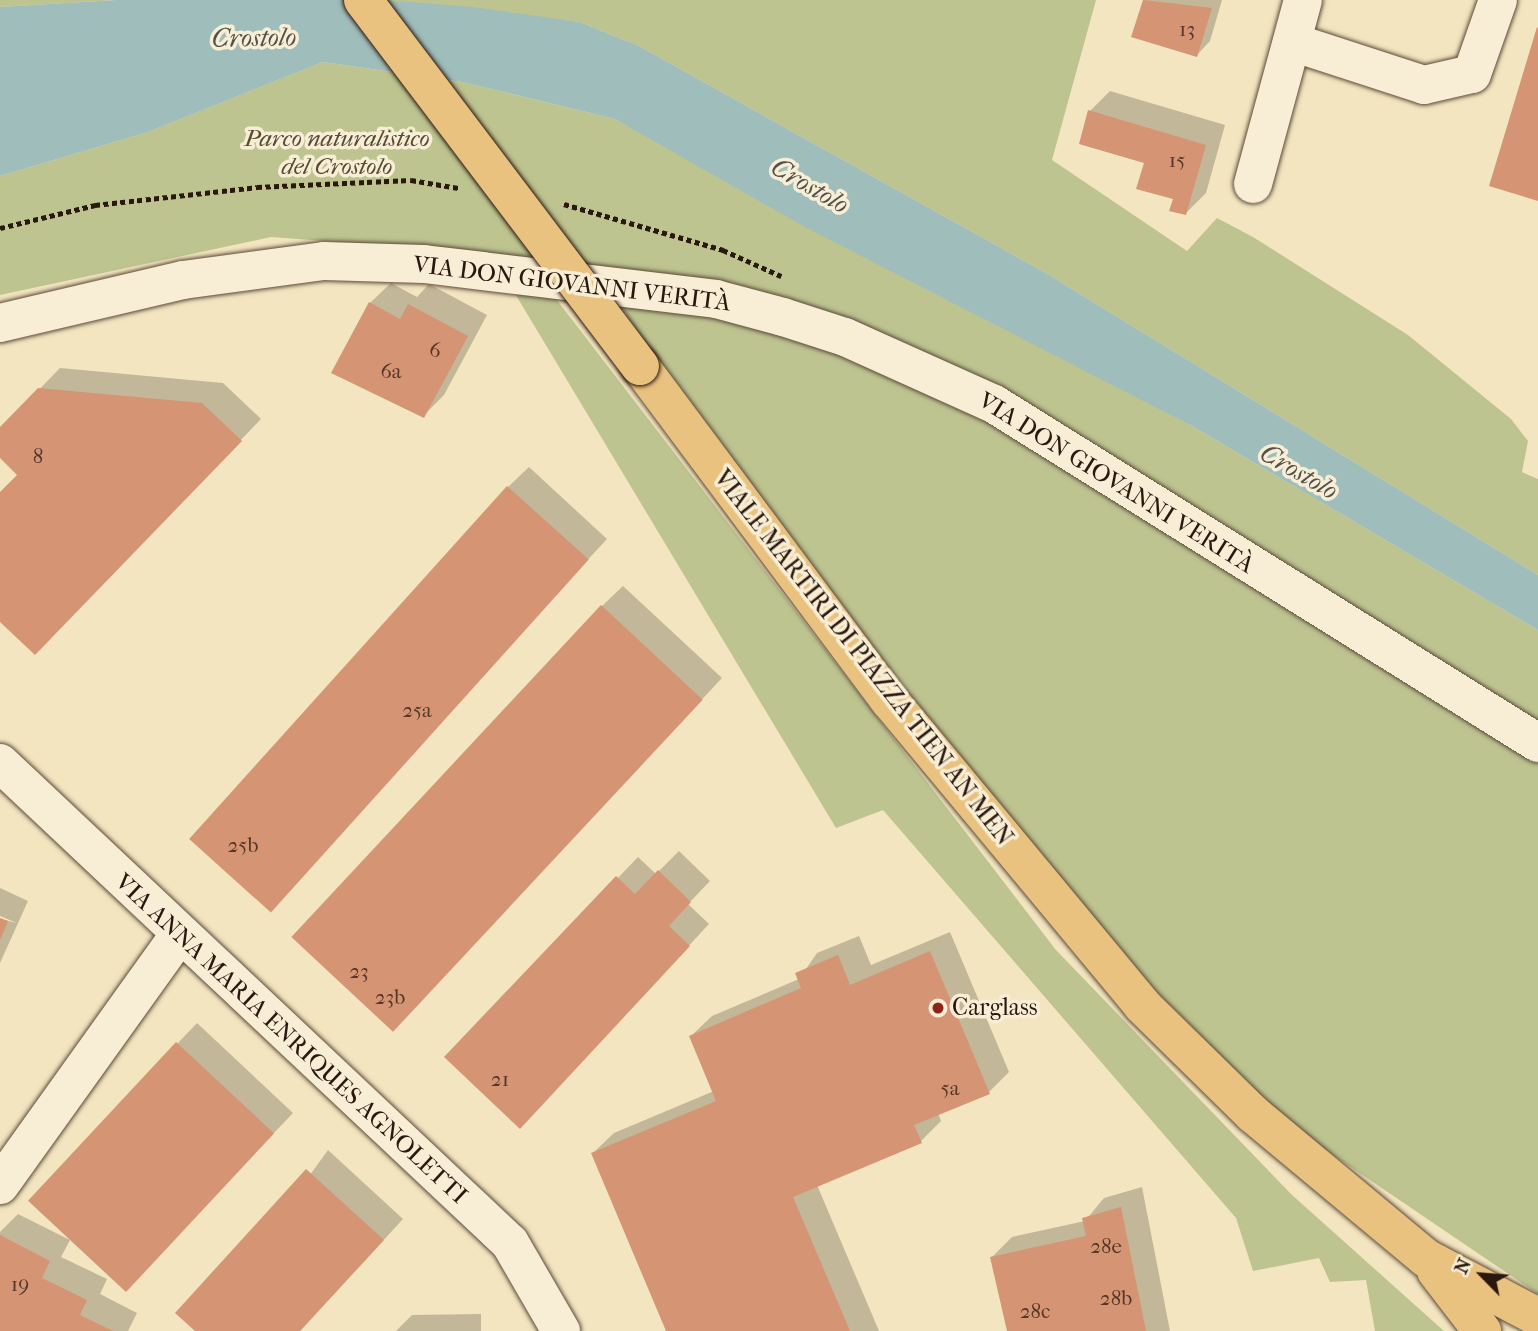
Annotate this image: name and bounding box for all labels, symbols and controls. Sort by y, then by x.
house number: 13 [1179,16,1195,42]
water label: Crostolo [211,22,297,54]
park label: Parco naturalistico del Crostolo [244,125,430,181]
house number: 15 [1169,147,1185,173]
water label: Crostolo [766,151,854,221]
street label: VIA DON GIOVANNI VERITÀ [412,250,732,318]
house number: 6 [429,337,441,363]
house number: 6a [380,358,402,384]
street label: VIA DON GIOVANNI VERITÀ [973,386,1259,580]
water label: Crostolo [1255,437,1343,507]
house number: 8 [33,443,43,469]
street label: VIALE MARTIRI DI PIAZZA TIEN AN MEN [707,464,1019,852]
house number: 25a [402,697,432,723]
house number: 25b [228,832,258,858]
street label: VIA ANNA MARIA ENRIQUES AGNOLETTI [109,868,473,1210]
house number: 23 [349,958,369,984]
house number: 23b [375,984,405,1010]
place label: Carglass [952,994,1038,1022]
marker: Carglass [930,1000,946,1016]
house number: 21 [491,1066,509,1092]
house number: 5a [941,1075,959,1101]
house number: 28e [1090,1233,1122,1259]
north arrow [1447,1240,1517,1310]
text: N [1450,1255,1476,1277]
house number: 19 [11,1271,29,1297]
house number: 28b [1100,1285,1132,1311]
house number: 28c [1020,1298,1050,1324]

